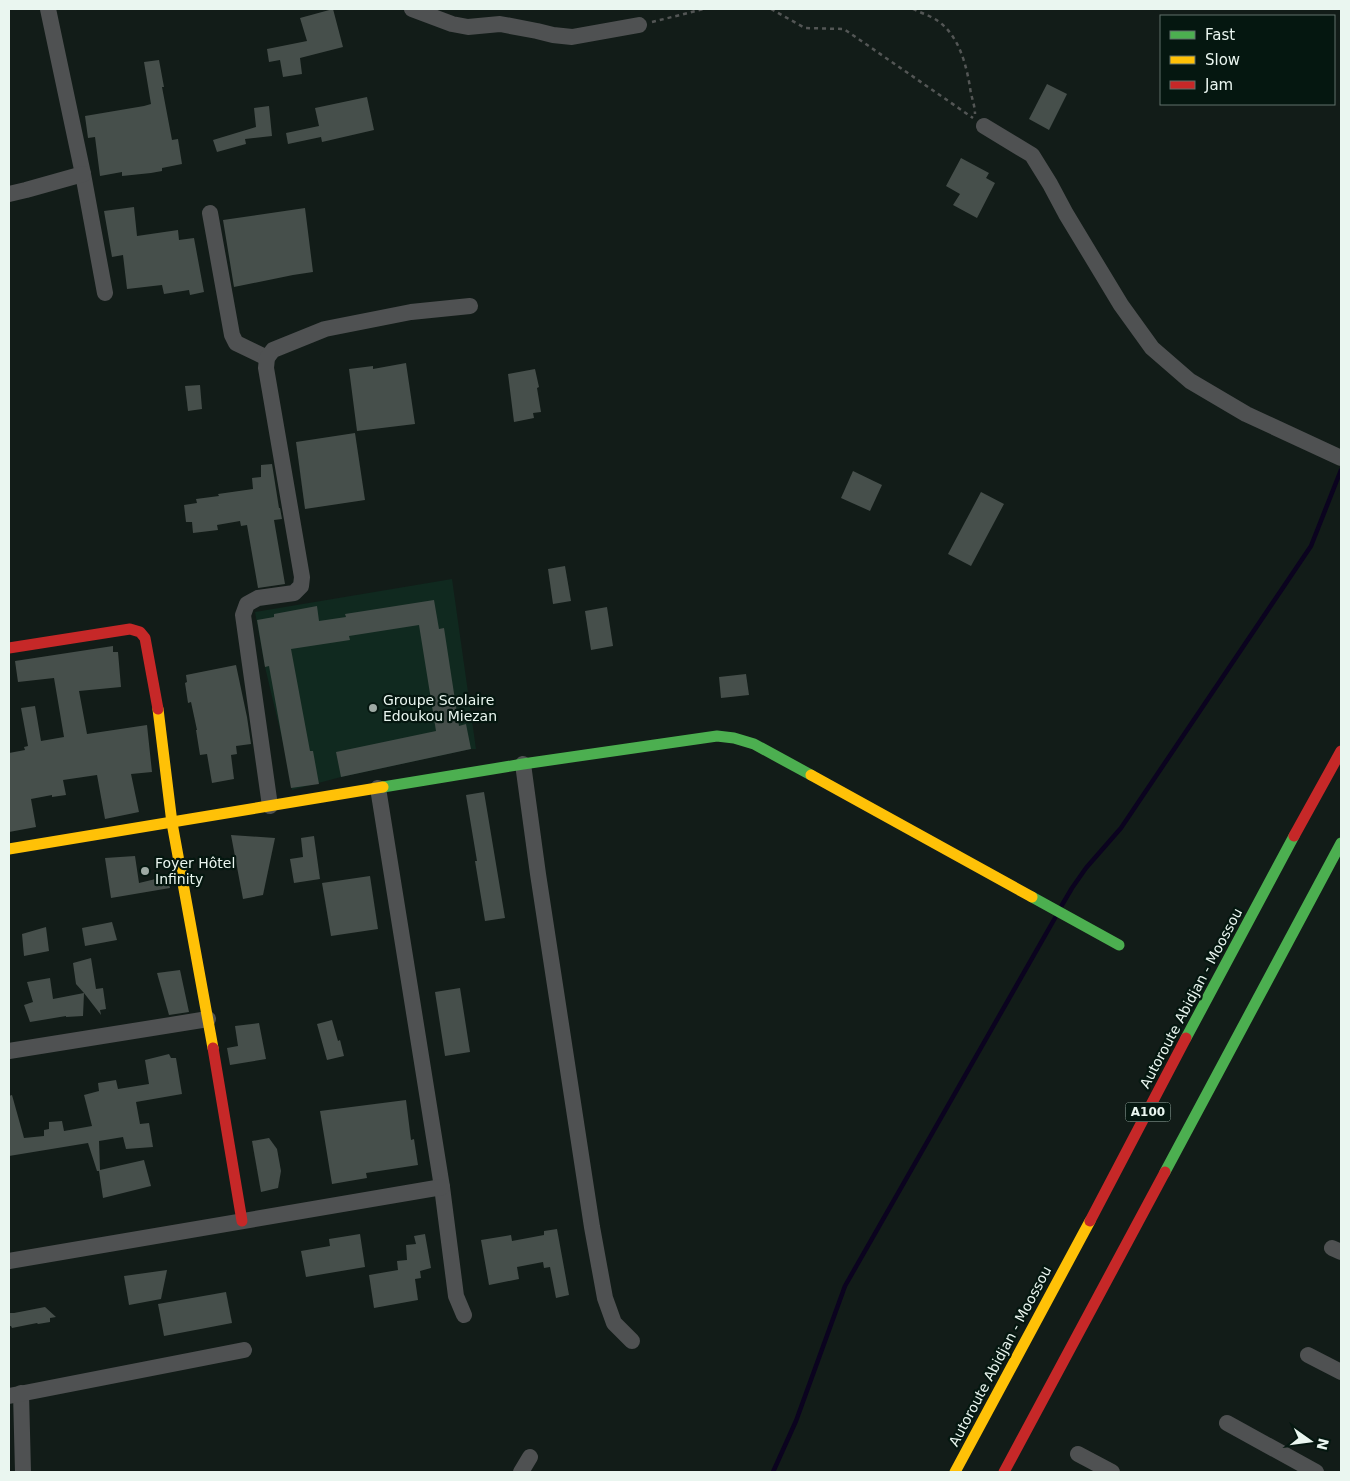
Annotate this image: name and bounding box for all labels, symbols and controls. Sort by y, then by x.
legend [1160,15,1335,105]
text: Fast [1205,26,1235,44]
text: Slow [1205,51,1240,69]
text: Jam [1204,76,1233,94]
place label: Groupe Scolaire Edoukou Miezan [383,692,497,724]
marker: Groupe Scolaire Edoukou Miezan [367,702,379,714]
place label: Foyer Hôtel Infinity [155,855,235,887]
marker: Foyer Hôtel Infinity [139,865,151,877]
street label: Autoroute Abidjan - Moossou [1137,905,1245,1091]
road number: A100 [1126,1102,1170,1122]
street label: Autoroute Abidjan - Moossou [946,1263,1054,1449]
north arrow [1285,1416,1335,1466]
text: N [1313,1437,1332,1452]

